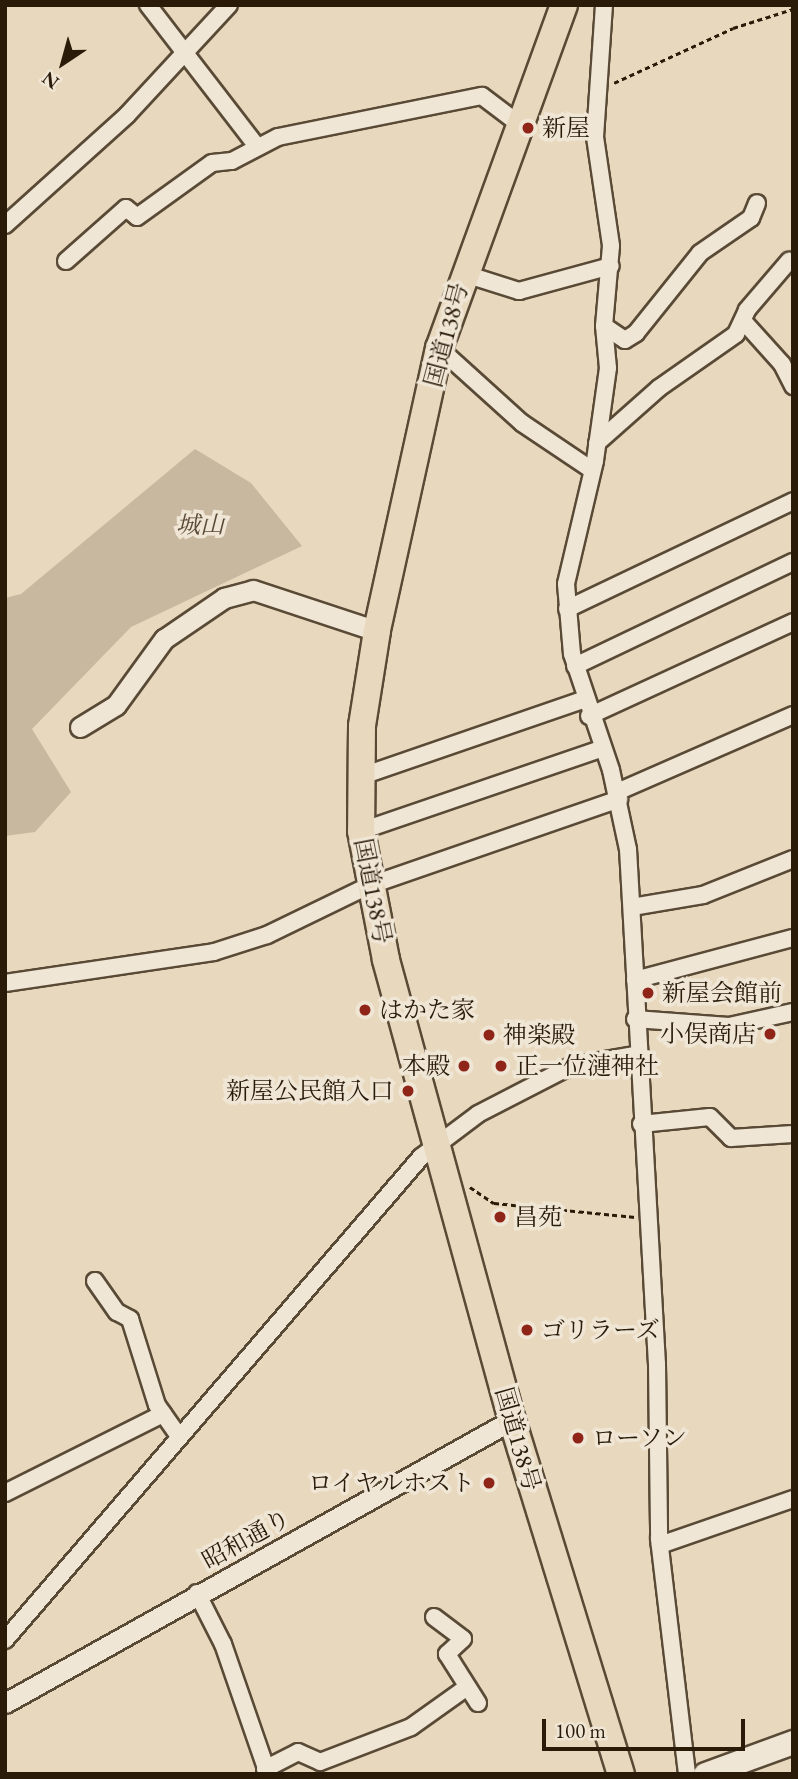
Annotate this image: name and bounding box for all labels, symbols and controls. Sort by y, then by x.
north arrow [28,28,98,98]
text: N [37,66,64,95]
place label: 新屋 [542,114,590,142]
marker: 新屋 [520,120,536,136]
street label: 国道138号 [418,280,474,390]
park label: 城山 [176,511,224,539]
street label: 国道138号 [349,836,397,946]
place label: 新屋会館前 [662,979,782,1007]
marker: 新屋会館前 [640,985,656,1001]
place label: はかた家 [379,996,475,1024]
marker: はかた家 [357,1002,373,1018]
place label: 小俣商店 [660,1020,756,1048]
place label: 神楽殿 [503,1021,575,1049]
marker: 小俣商店 [762,1026,778,1042]
marker: 神楽殿 [481,1027,497,1043]
place label: 本殿 [402,1052,450,1080]
place label: 正一位漣神社 [515,1052,659,1080]
marker: 本殿 [456,1058,472,1074]
marker: 正一位漣神社 [493,1058,509,1074]
place label: 新屋公民館入口 [226,1077,394,1105]
marker: 新屋公民館入口 [400,1083,416,1099]
place label: 昌苑 [514,1203,562,1231]
marker: 昌苑 [492,1209,508,1225]
place label: ゴリラーズ [541,1316,661,1344]
marker: ゴリラーズ [519,1322,535,1338]
street label: 国道138号 [489,1384,547,1494]
place label: ローソン [592,1424,688,1452]
marker: ローソン [570,1430,586,1446]
place label: ロイヤルホスト [307,1469,475,1497]
marker: ロイヤルホスト [481,1475,497,1491]
street label: 昭和通り [197,1503,295,1575]
scale bar [546,1706,749,1750]
text: 100 m [555,1717,606,1744]

